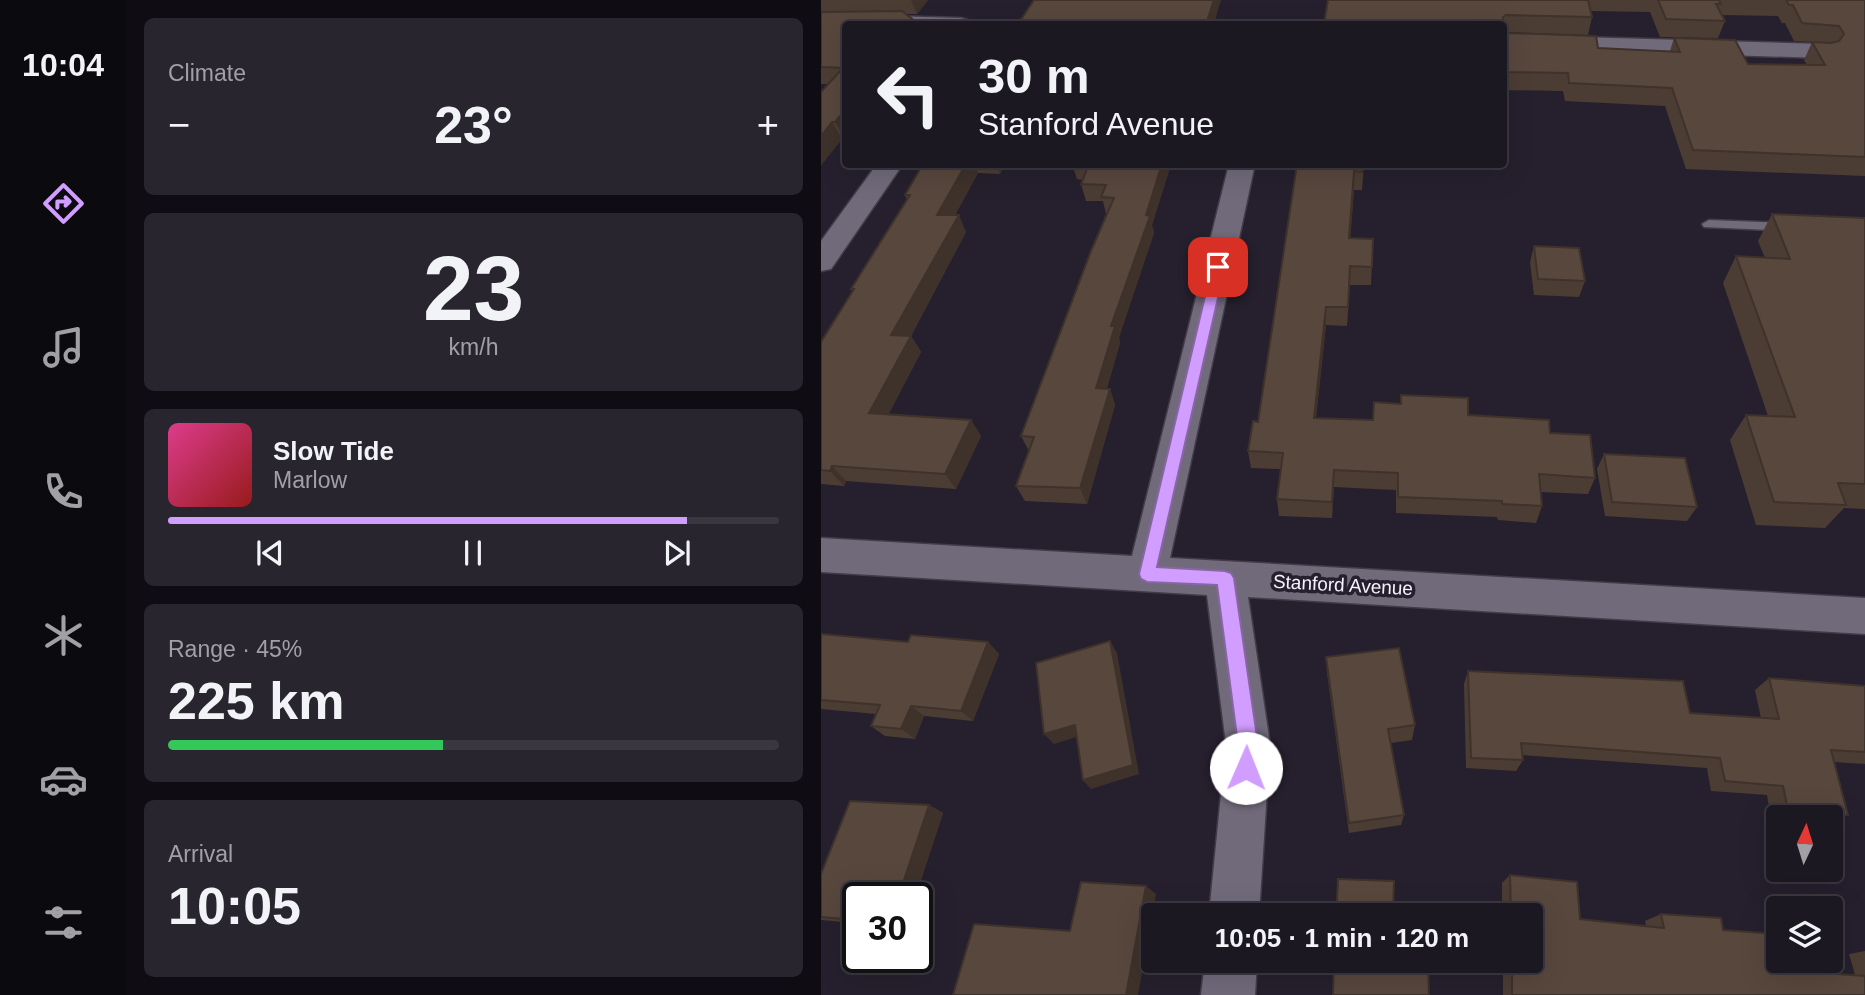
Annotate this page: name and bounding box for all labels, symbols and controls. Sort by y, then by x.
text: 10:04 [22,47,104,83]
icon: left [863,49,954,140]
text: 30 m [978,49,1090,103]
text: Climate [168,60,246,86]
text: 23° [434,96,513,154]
text: − [168,104,190,146]
text: + [757,104,779,146]
text: Stanford Avenue [978,106,1214,142]
icon: directions [39,179,88,228]
pin [1188,237,1248,297]
text: 23 [423,238,524,339]
icon: arrive [1199,248,1237,286]
icon: music [39,323,88,372]
text: km/h [449,334,498,360]
text: Slow Tide [273,436,394,466]
icon: phone [39,467,88,516]
text: Marlow [273,467,347,493]
icon: previous [251,534,289,572]
icon: pause [454,534,492,572]
icon: next [658,534,696,572]
street label: Stanford Avenue [1272,571,1414,599]
icon: climate [39,611,88,660]
text: Range · 45% [168,636,302,662]
text: 225 km [168,672,344,730]
position arrow [1209,731,1283,805]
icon: car [39,755,88,804]
north arrow [1766,805,1843,882]
map controls [1766,805,1843,973]
text: Arrival [168,841,233,867]
text: 10:05 [168,877,301,935]
speed limit sign: 30 [842,882,933,973]
button: layers [1766,896,1843,973]
icon: filters [39,898,88,947]
text: 10:05 · 1 min · 120 m [1215,923,1469,953]

